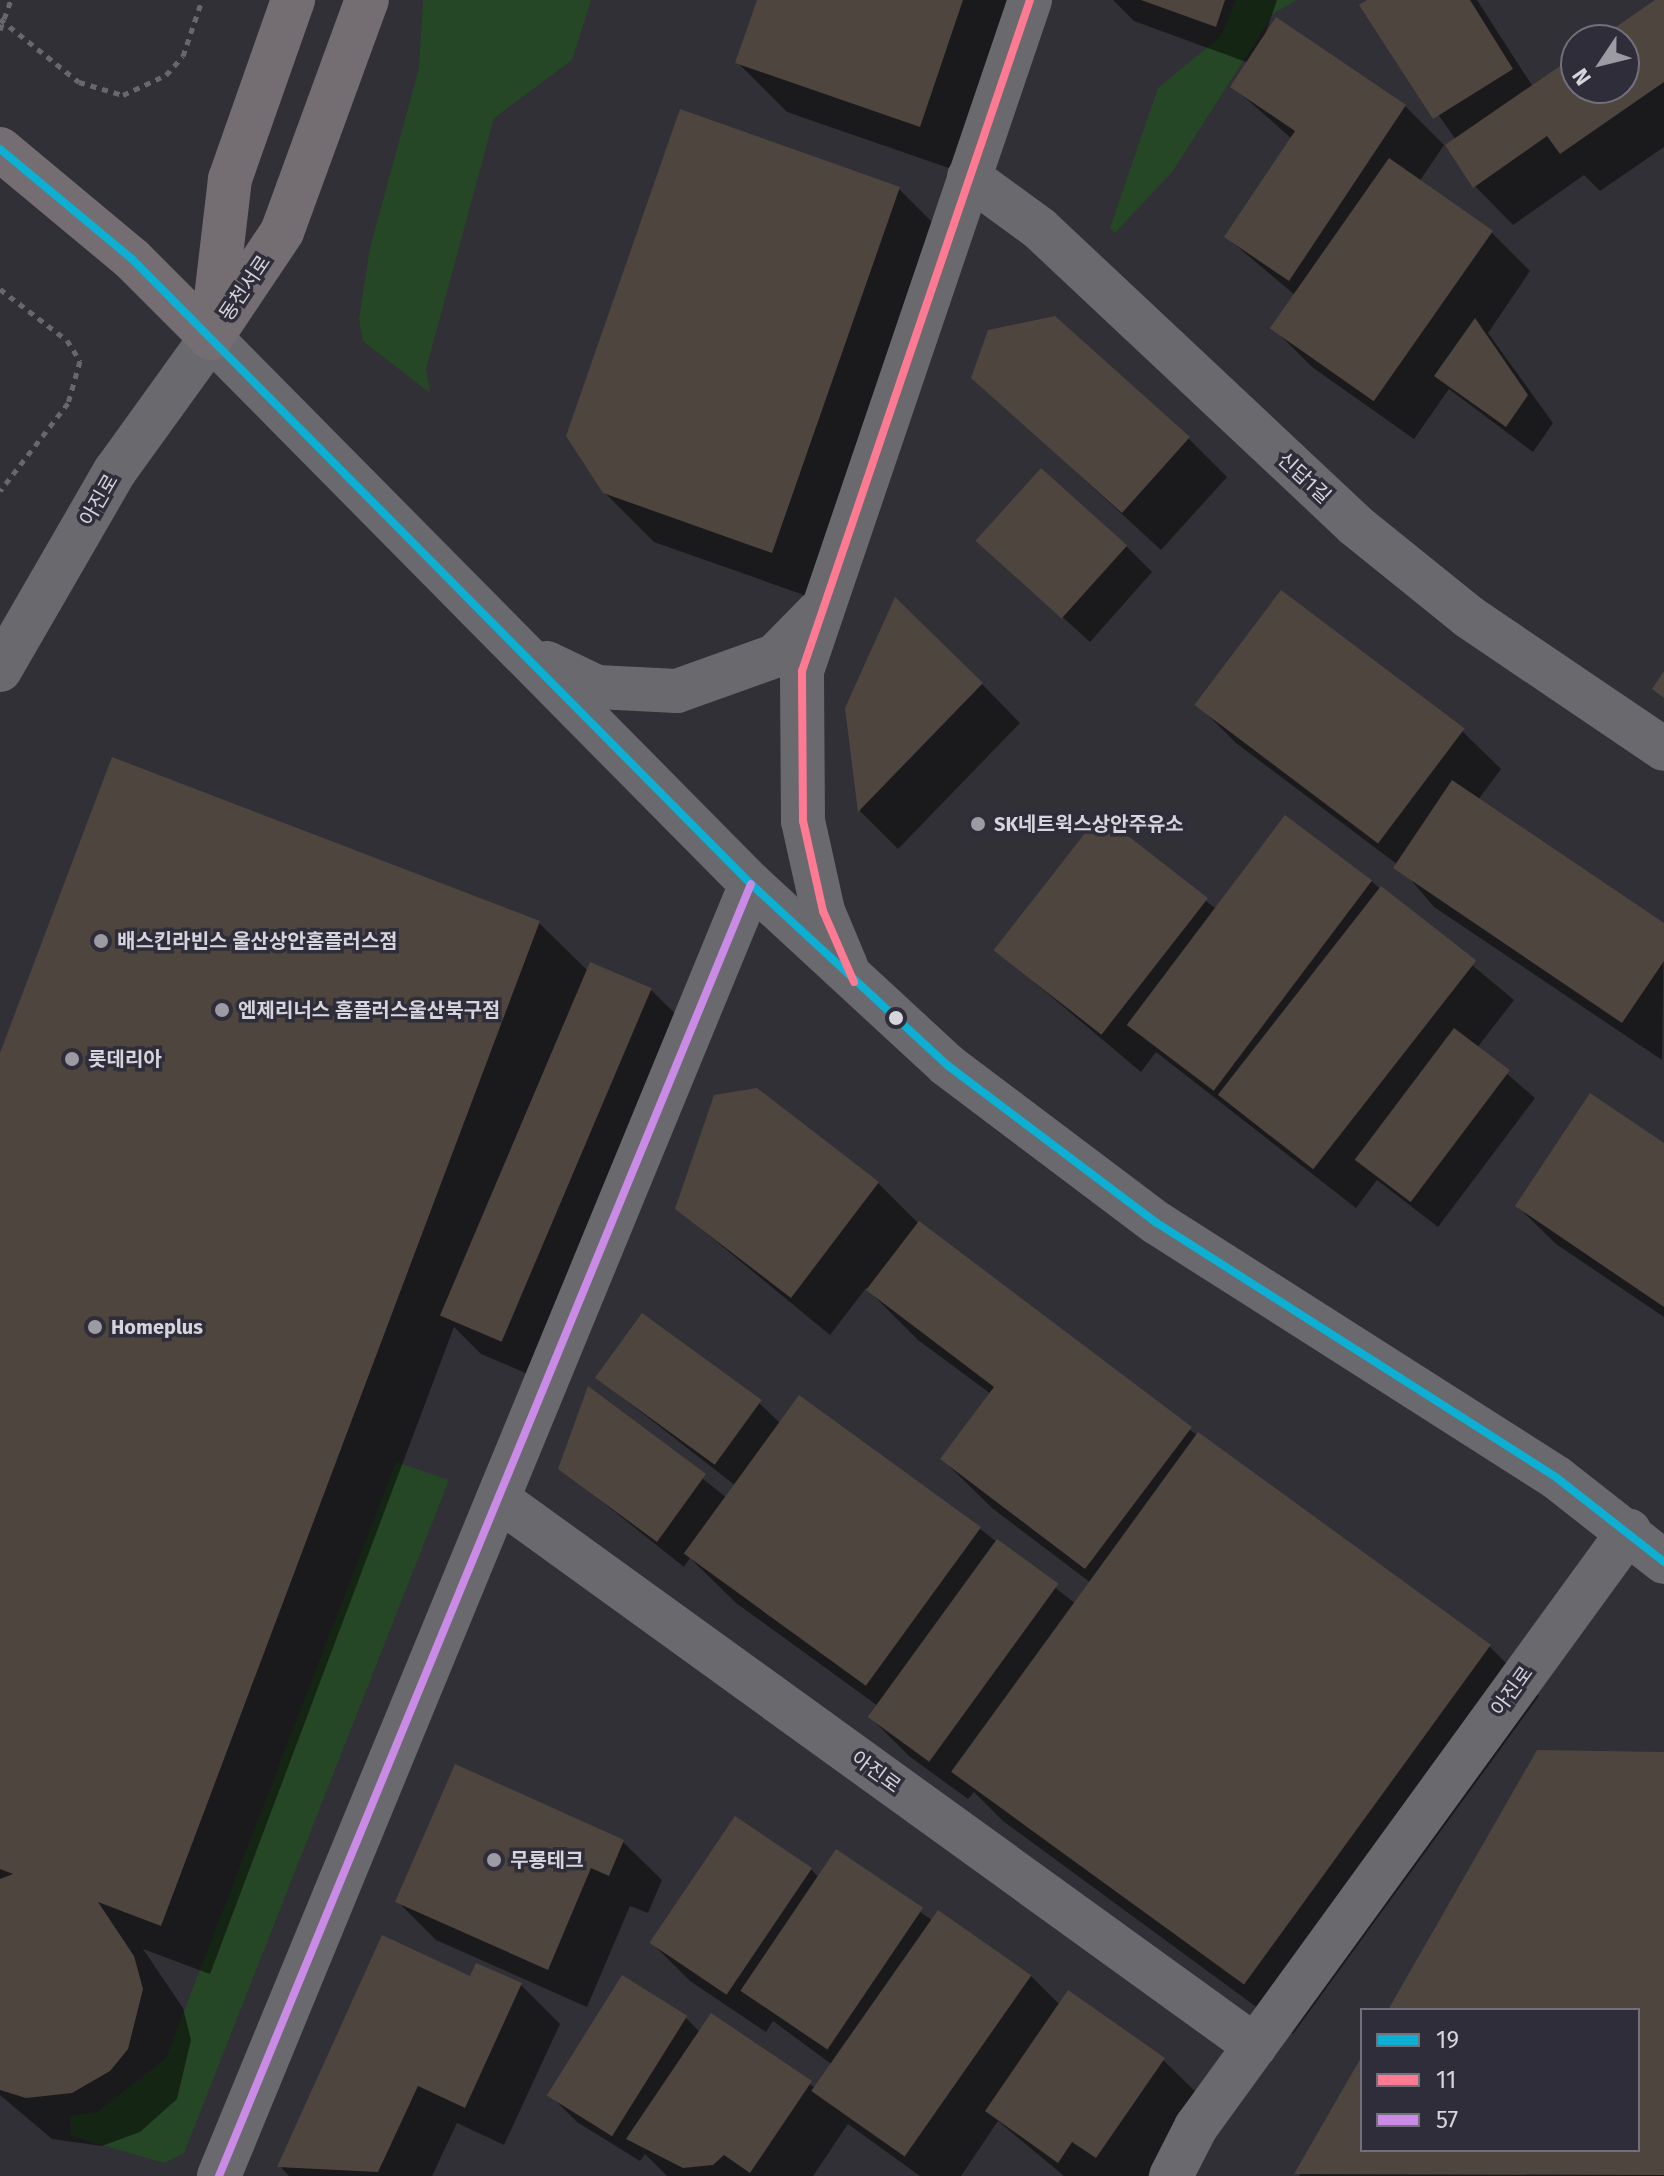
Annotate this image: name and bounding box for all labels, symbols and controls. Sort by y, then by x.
north arrow [1560,24,1640,104]
text: N [1566,63,1597,91]
street label: 동천서로 [214,251,276,325]
street label: 신답1길 [1272,447,1336,509]
street label: 아진로 [75,470,123,530]
place label: SK네트윅스상안주유소 [994,812,1184,836]
marker: SK네트윅스상안주유소 [969,815,987,833]
place label: 배스킨라빈스 울산상안홈플러스점 [117,929,398,953]
marker: 배스킨라빈스 울산상안홈플러스점 [92,932,110,950]
place label: 엔제리너스 홈플러스울산북구점 [238,998,500,1022]
marker: 엔제리너스 홈플러스울산북구점 [213,1001,231,1019]
unlabelled marker [888,1010,904,1026]
place label: 롯데리아 [88,1047,162,1071]
marker: 롯데리아 [63,1050,81,1068]
place label: Homeplus [111,1315,203,1339]
marker: Homeplus [86,1318,104,1336]
street label: 아진로 [1486,1662,1538,1720]
street label: 아진로 [847,1746,905,1798]
place label: 무룡테크 [510,1848,584,1872]
marker: 무룡테크 [485,1851,503,1869]
legend [1360,2008,1640,2152]
text: 19 [1436,2026,1459,2054]
text: 11 [1436,2066,1456,2094]
text: 57 [1436,2106,1458,2134]

